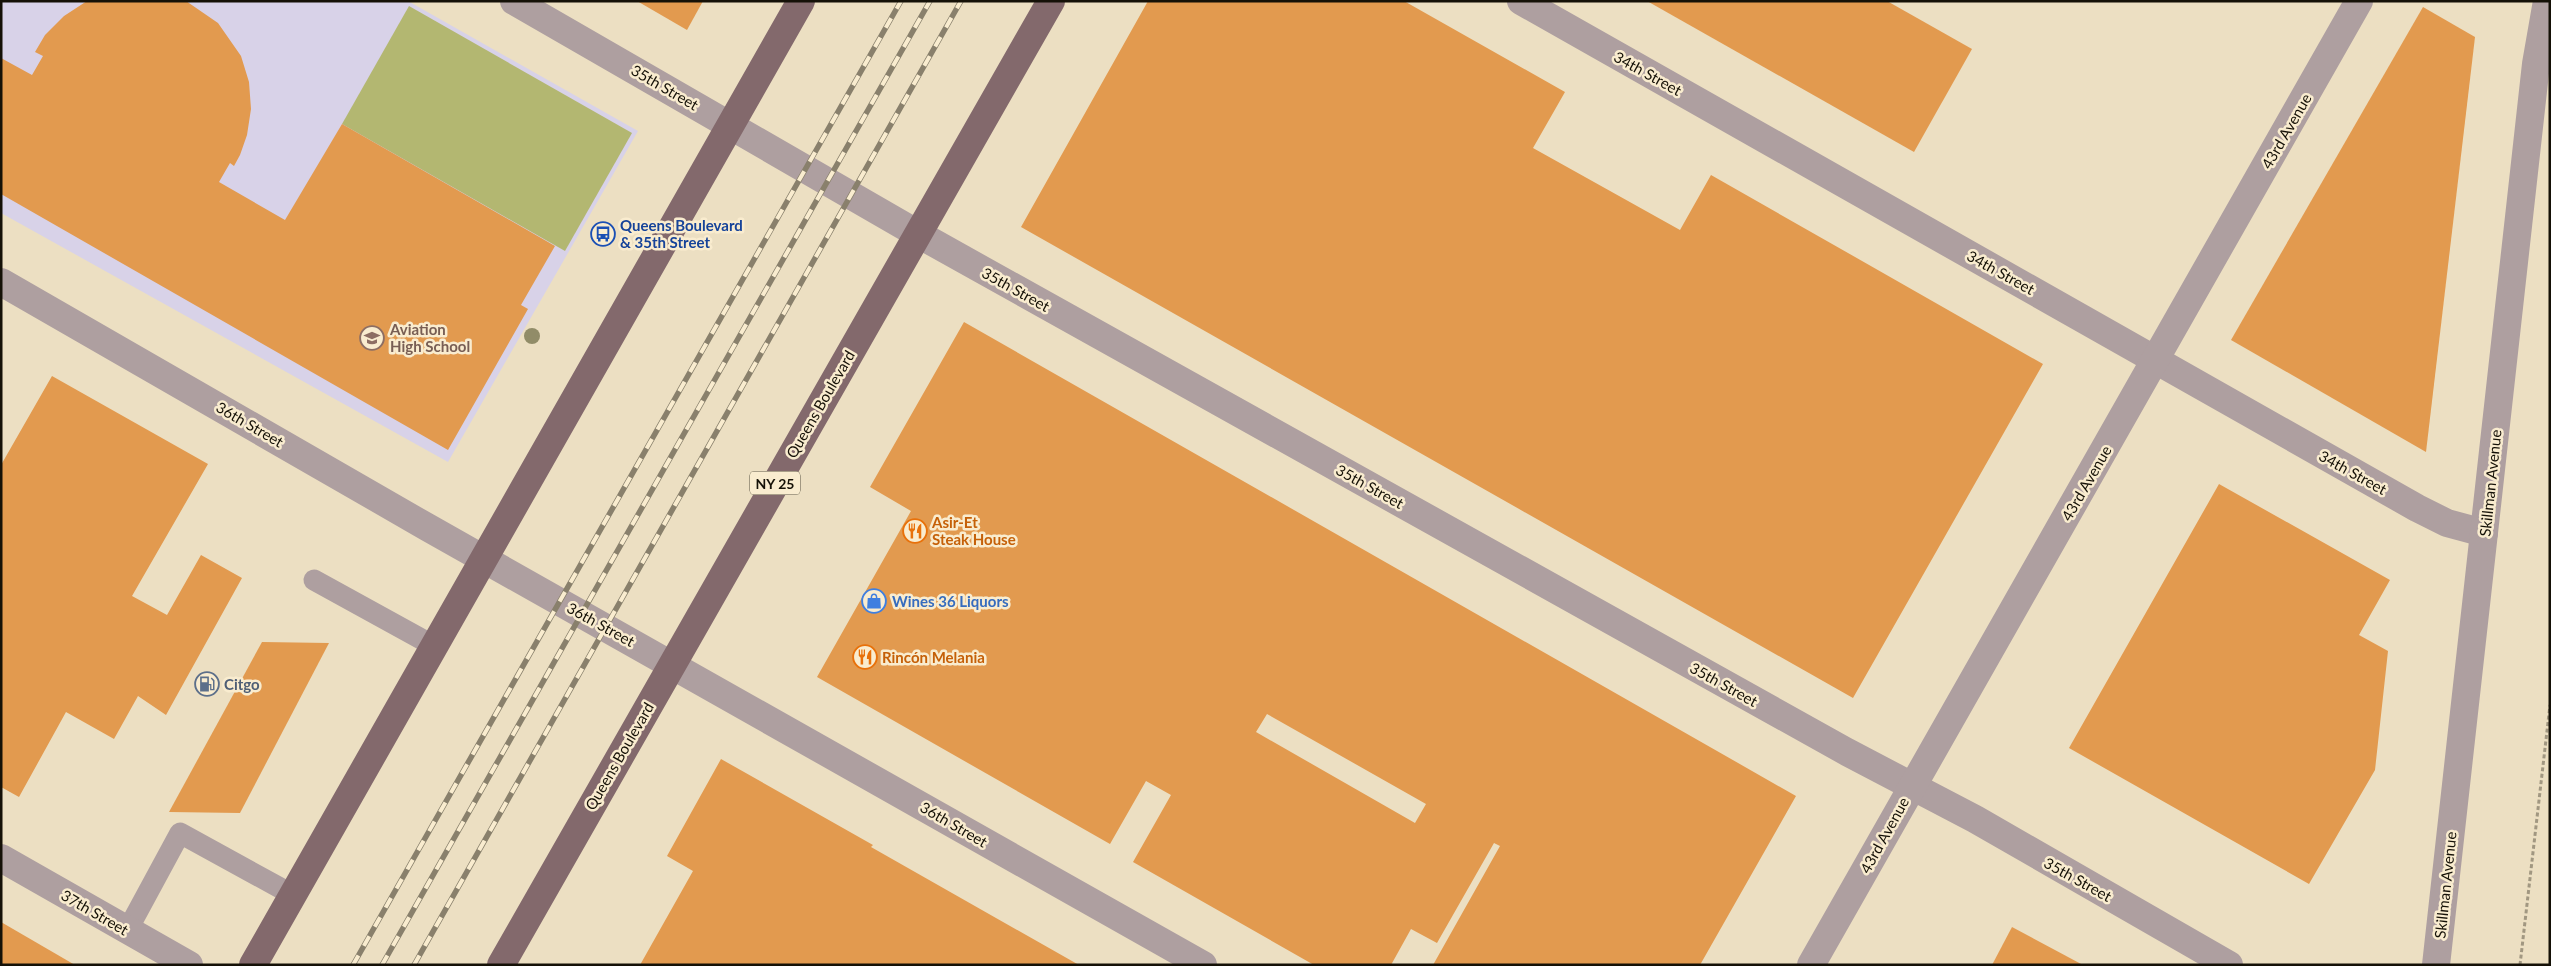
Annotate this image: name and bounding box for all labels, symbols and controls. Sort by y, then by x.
street label: 34th Street [1611,47,1685,99]
street label: 35th Street [628,61,702,114]
street label: 43rd Avenue [2257,90,2315,172]
place label: Queens Boulevard & 35th Street [620,216,743,251]
bus stop icon: Queens Boulevard & 35th Street [590,221,616,247]
street label: 34th Street [1964,246,2038,298]
street label: 35th Street [979,263,1053,315]
place label: Aviation High School [389,320,470,355]
school or university icon: Aviation High School [359,325,385,351]
street label: Queens Boulevard [782,347,858,461]
street label: 36th Street [213,398,287,451]
street label: Skillman Avenue [2475,429,2505,537]
street label: 43rd Avenue [2057,442,2115,524]
street label: 34th Street [2316,446,2390,498]
street label: 35th Street [1333,460,1407,512]
road number: NY 25 [750,472,800,494]
place label: Asir-Et Steak House [931,513,1016,548]
restaurant icon: Asir-Et Steak House [902,518,928,544]
shop icon: Wines 36 Liquors [861,588,887,614]
place label: Wines 36 Liquors [892,592,1009,610]
street label: 36th Street [564,598,638,650]
restaurant icon: Rincón Melania [852,644,878,670]
place label: Rincón Melania [882,648,985,666]
street label: 35th Street [1687,658,1761,710]
fuel station icon: Citgo [194,671,220,697]
place label: Citgo [224,675,260,693]
street label: Queens Boulevard [581,699,657,813]
street label: 43rd Avenue [1856,794,1912,876]
street label: 36th Street [917,798,991,851]
street label: Skillman Avenue [2430,831,2460,939]
street label: 35th Street [2041,853,2115,905]
street label: 37th Street [58,886,132,939]

